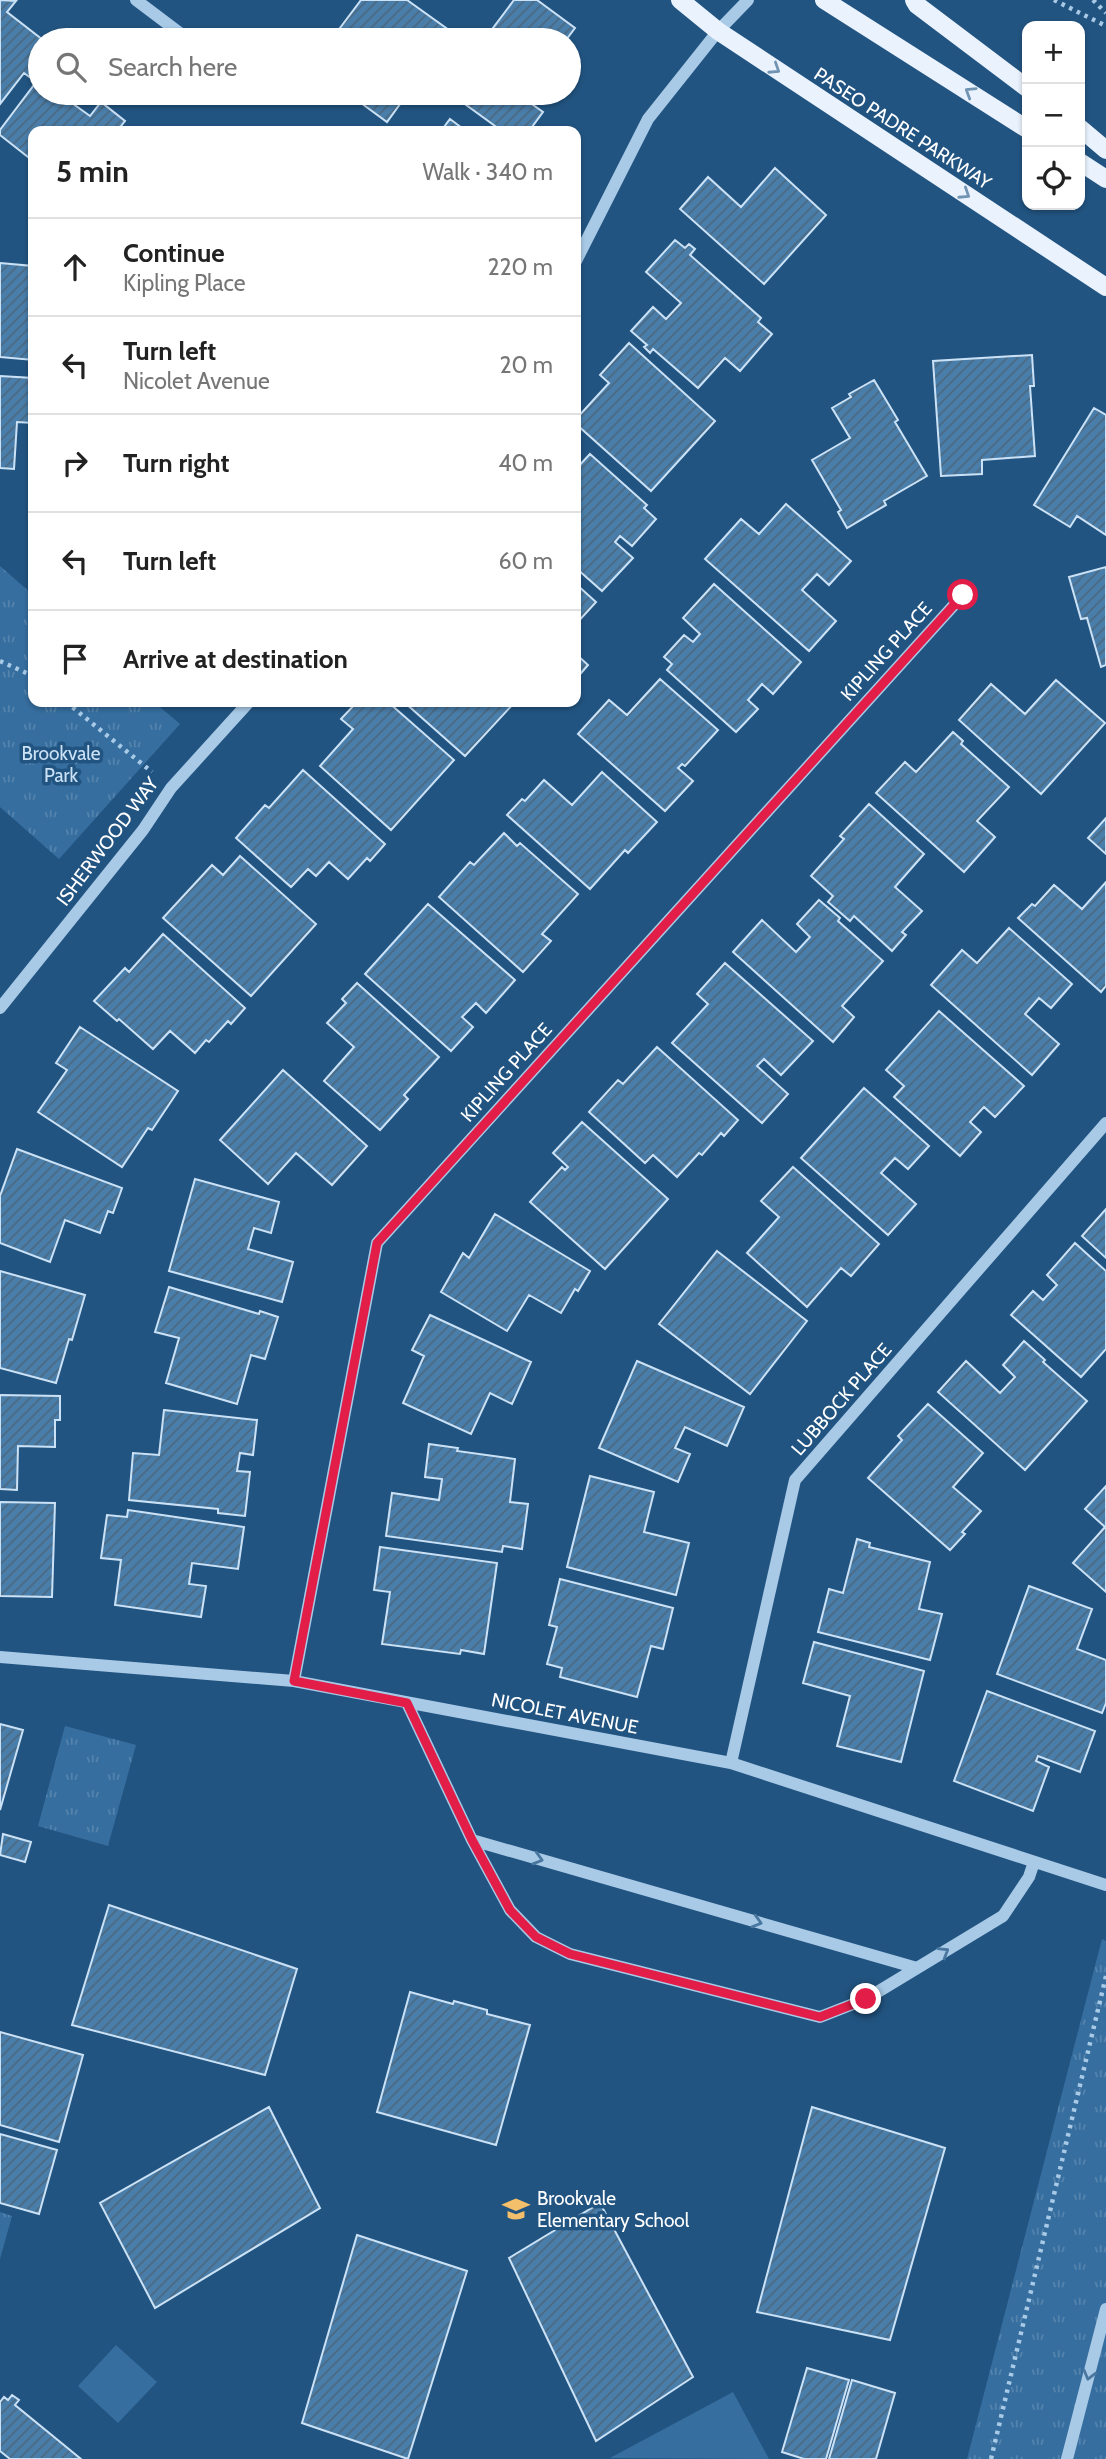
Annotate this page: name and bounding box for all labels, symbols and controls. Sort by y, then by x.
map controls [1022,21,1085,210]
button: + [1022,21,1085,84]
search box [28,28,581,105]
icon: search [52,48,90,86]
text: Search here [108,51,237,83]
one-way arrow [767,60,780,73]
street label: PASEO PADRE PARKWAY [810,63,996,194]
button: − [1022,84,1085,147]
one-way arrow [964,88,977,101]
button: locate [1022,147,1085,210]
text: 5 min [56,153,129,190]
text: Walk · 340 m [422,158,553,186]
one-way arrow [957,186,970,198]
text: Continue [123,237,225,269]
icon: ahead [56,248,94,286]
text: 220 m [487,253,553,281]
text: Kipling Place [123,269,246,297]
text: Turn left [123,335,216,367]
icon: left [56,346,94,384]
text: 20 m [500,351,553,379]
text: Nicolet Avenue [123,367,270,395]
icon: right [56,444,94,482]
text: Turn right [123,447,229,479]
text: 40 m [498,449,553,477]
icon: left [56,542,94,580]
text: Turn left [123,545,216,577]
text: 60 m [499,547,553,575]
route start [947,579,978,610]
street label: KIPLING PLACE [836,597,937,706]
icon: arrive [56,640,94,678]
text: Arrive at destination [123,643,348,675]
park label: Brookvale Park [22,742,101,787]
street label: ISHERWOOD WAY [52,772,163,910]
street label: KIPLING PLACE [456,1018,557,1127]
street label: LUBBOCK PLACE [786,1339,896,1460]
street label: NICOLET AVENUE [489,1688,640,1739]
one-way arrow [532,1851,544,1865]
one-way arrow [750,1914,762,1928]
one-way arrow [936,1947,949,1960]
route end [850,1983,881,2014]
place label: Brookvale Elementary School [537,2187,690,2232]
school or university icon: Brookvale Elementary School [501,2194,531,2224]
one-way arrow [1082,2369,1097,2381]

